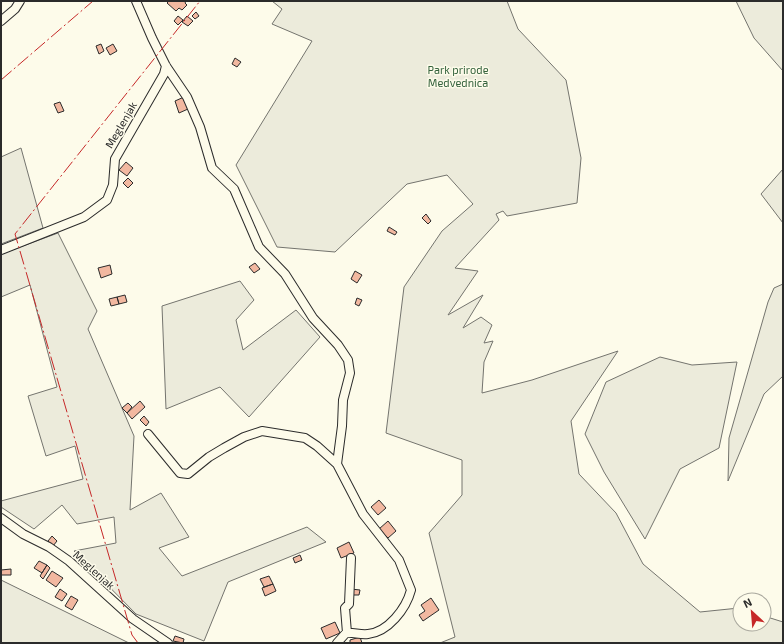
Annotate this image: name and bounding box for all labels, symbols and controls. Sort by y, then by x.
park label: Park prirode Medvednica [427,63,489,89]
street label: Meglenjak [102,99,140,151]
street label: Meglenjak [70,548,118,593]
north arrow [732,592,772,632]
text: N [741,595,754,610]

